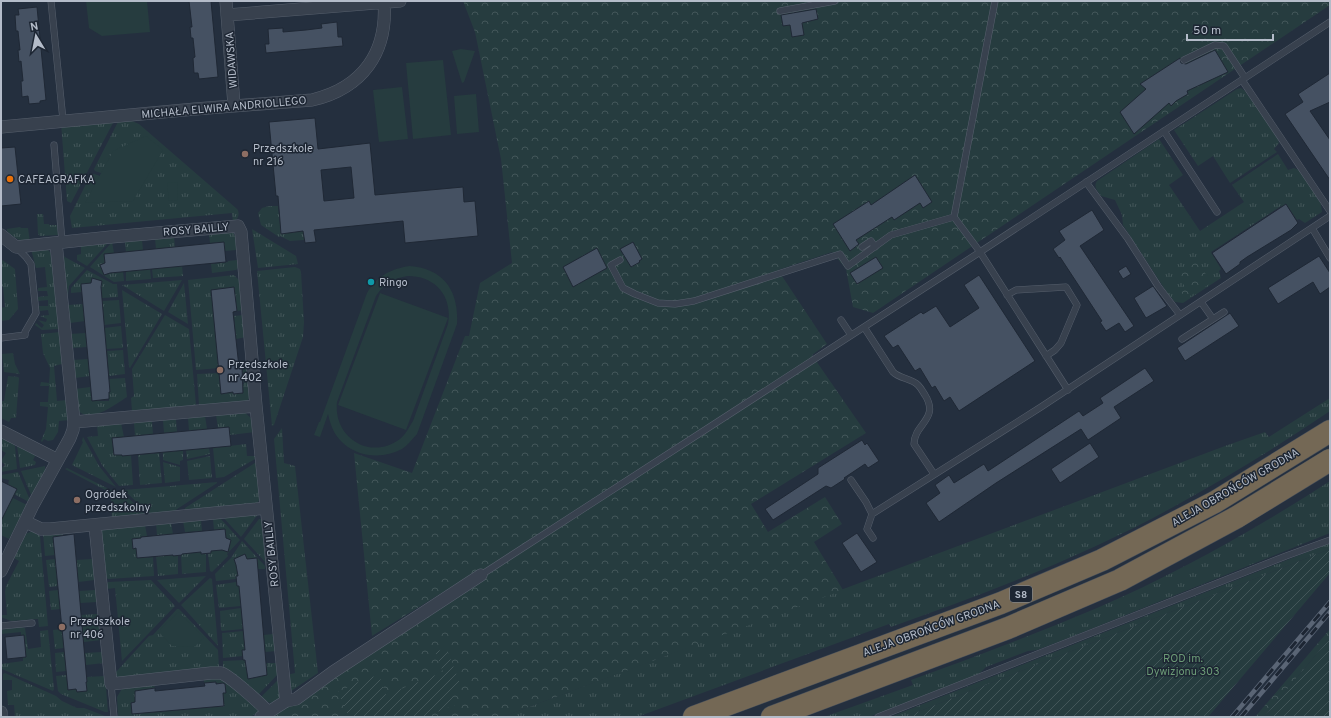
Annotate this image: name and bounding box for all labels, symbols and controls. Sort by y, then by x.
north arrow [16,16,56,56]
scale bar [1187,16,1273,42]
text: N [29,20,40,35]
text: 50 m [1193,23,1221,39]
street label: WIDAWSKA [223,31,241,89]
street label: MICHAŁA ELWIRA ANDRIOLLEGO [141,94,307,122]
place label: Przedszkole nr 216 [253,142,313,169]
marker: Przedszkole nr 216 [240,149,250,159]
place label: CAFEAGRAFKA [18,173,95,187]
marker: CAFEAGRAFKA [5,174,15,184]
street label: ROSY BAILLY [162,220,230,240]
place label: Ringo [379,276,408,290]
marker: Ringo [366,277,376,287]
place label: Przedszkole nr 402 [228,358,288,385]
marker: Przedszkole nr 402 [215,365,225,375]
street label: ALEJA OBROŃCÓW GRODNA [1169,445,1302,530]
place label: Ogródek przedszkolny [85,488,150,515]
marker: Ogródek przedszkolny [72,495,82,505]
street label: ROSY BAILLY [262,520,282,588]
road number: S8 [1010,586,1032,602]
street label: ALEJA OBROŃCÓW GRODNA [860,597,1002,660]
place label: Przedszkole nr 406 [70,615,130,642]
marker: Przedszkole nr 406 [57,622,67,632]
park label: ROD im. Dywizjonu 303 [1146,652,1220,679]

